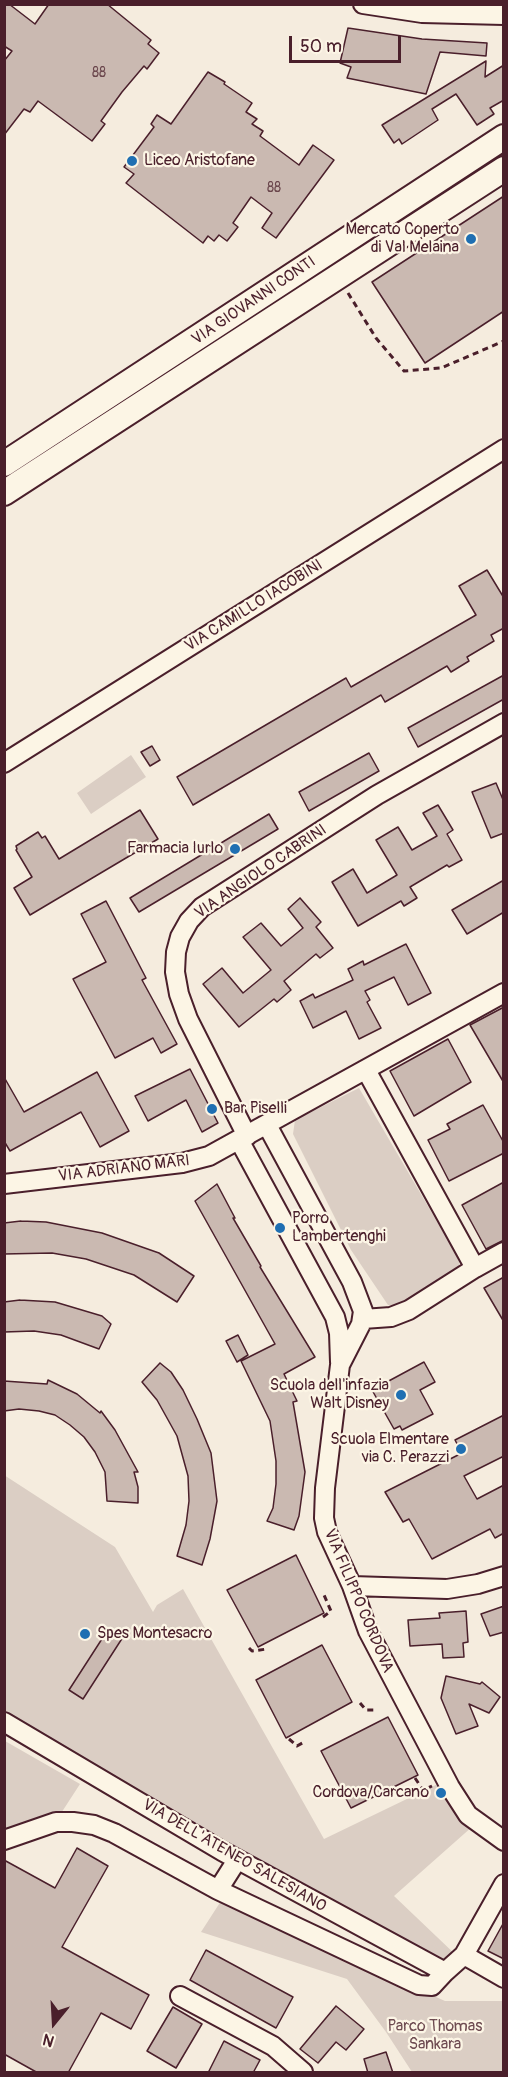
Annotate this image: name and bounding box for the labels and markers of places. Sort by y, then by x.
place label: Liceo Aristofane [144,151,255,171]
marker: Liceo Aristofane [125,154,139,168]
place label: Mercato Coperto di Val Melaina [345,220,459,258]
marker: Mercato Coperto di Val Melaina [464,232,478,246]
place label: Farmacia Iurlo [127,839,223,859]
marker: Farmacia Iurlo [228,842,242,856]
place label: Bar Piselli [224,1099,287,1119]
marker: Bar Piselli [205,1102,219,1116]
place label: Porro Lambertenghi [292,1209,386,1247]
marker: Porro Lambertenghi [273,1221,287,1235]
place label: Scuola dell'infazia Walt Disney [270,1376,389,1414]
marker: Scuola dell'infazia Walt Disney [394,1388,408,1402]
place label: Scuola Elmentare via C. Perazzi [330,1430,449,1468]
marker: Scuola Elmentare via C. Perazzi [454,1442,468,1456]
place label: Spes Montesacro [97,1624,212,1644]
marker: Spes Montesacro [78,1627,92,1641]
place label: Cordova/Carcano [313,1783,429,1803]
marker: Cordova/Carcano [434,1786,448,1800]

